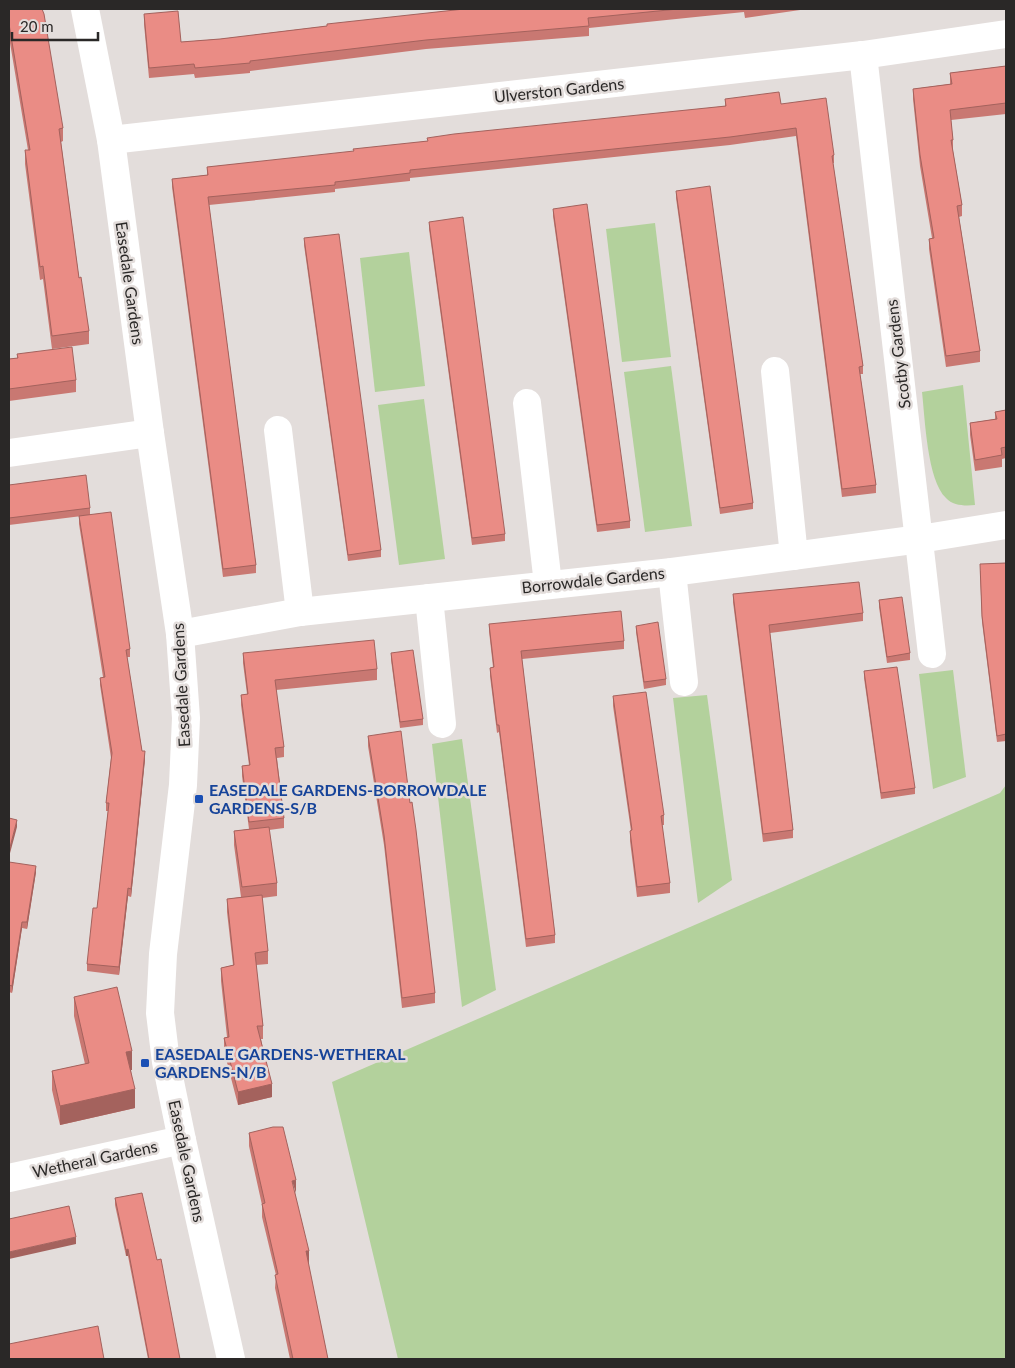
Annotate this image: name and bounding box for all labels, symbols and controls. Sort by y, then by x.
scale bar [12,10,99,42]
text: 20 m [20,17,54,35]
street label: Ulverston Gardens [493,73,625,106]
street label: Easedale Gardens [112,220,149,346]
street label: Scotby Gardens [881,298,914,410]
street label: Borrowdale Gardens [521,563,665,596]
street label: Easedale Gardens [168,623,193,747]
place label: EASEDALE GARDENS-BORROWDALE GARDENS-S/B [209,780,487,817]
marker: EASEDALE GARDENS-BORROWDALE GARDENS-S/B [193,793,205,805]
place label: EASEDALE GARDENS-WETHERAL GARDENS-N/B [155,1044,406,1081]
marker: EASEDALE GARDENS-WETHERAL GARDENS-N/B [139,1057,151,1069]
street label: Easedale Gardens [165,1098,210,1224]
street label: Wetheral Gardens [31,1136,159,1181]

